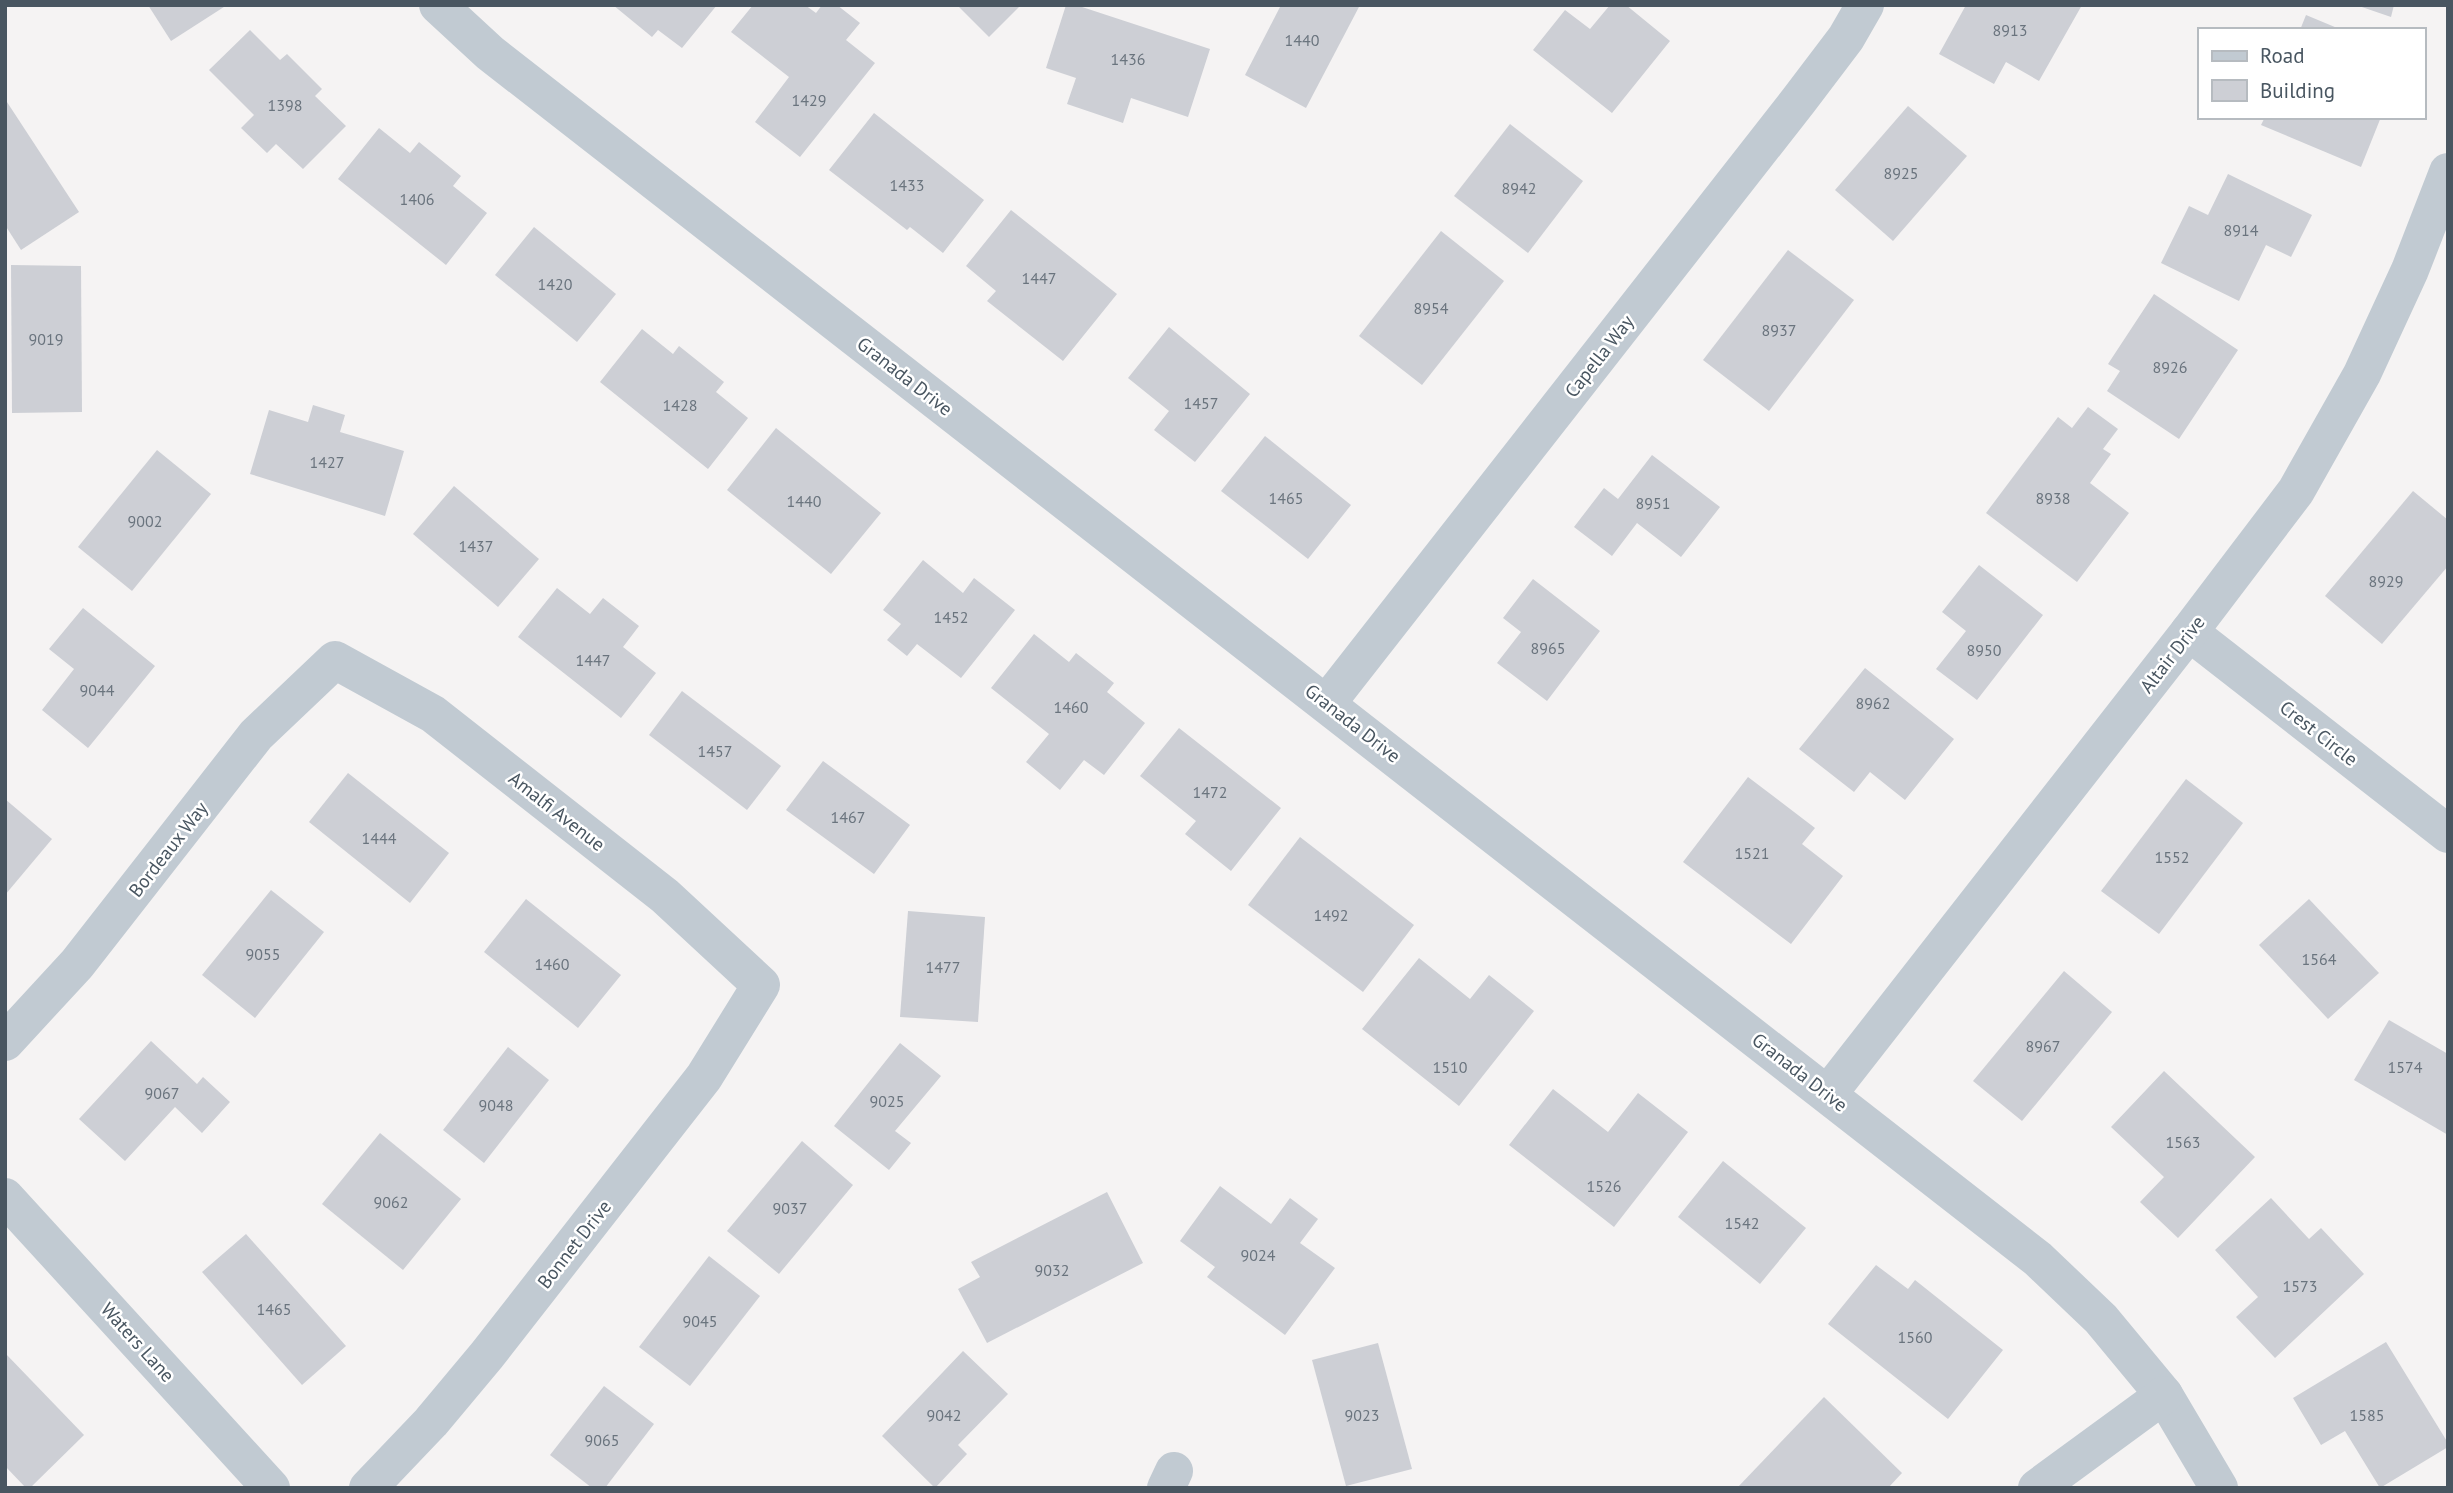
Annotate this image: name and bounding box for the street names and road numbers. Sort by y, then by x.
street label: Capella Way [1559,310,1639,402]
street label: Granada Drive [852,331,958,421]
street label: Altair Drive [2134,610,2210,698]
street label: Granada Drive [1300,678,1406,768]
street label: Crest Circle [2275,695,2363,771]
street label: Amalfi Avenue [504,766,610,856]
street label: Bordeaux Way [123,796,213,901]
street label: Granada Drive [1747,1027,1853,1117]
street label: Bonnet Drive [532,1195,616,1293]
street label: Waters Lane [96,1297,180,1387]

